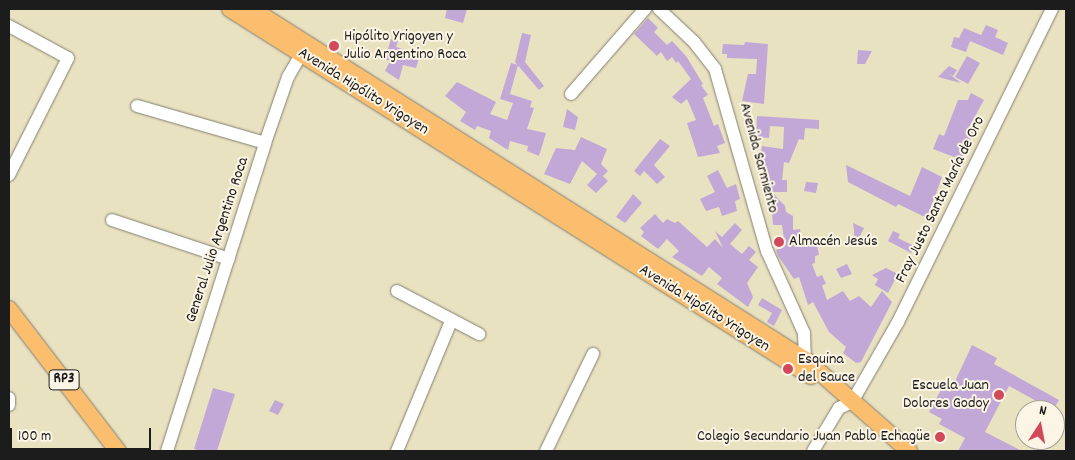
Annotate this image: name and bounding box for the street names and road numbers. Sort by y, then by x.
street label: Avenida Hipólito Yrigoyen [294,44,432,140]
street label: Avenida Sarmiento [734,101,782,215]
street label: Fray Justo Santa María de Oro [892,113,990,287]
street label: General Julio Argentino Roca [182,155,254,325]
street label: Avenida Hipólito Yrigoyen [635,261,773,357]
road number: RP3 [48,368,80,392]

